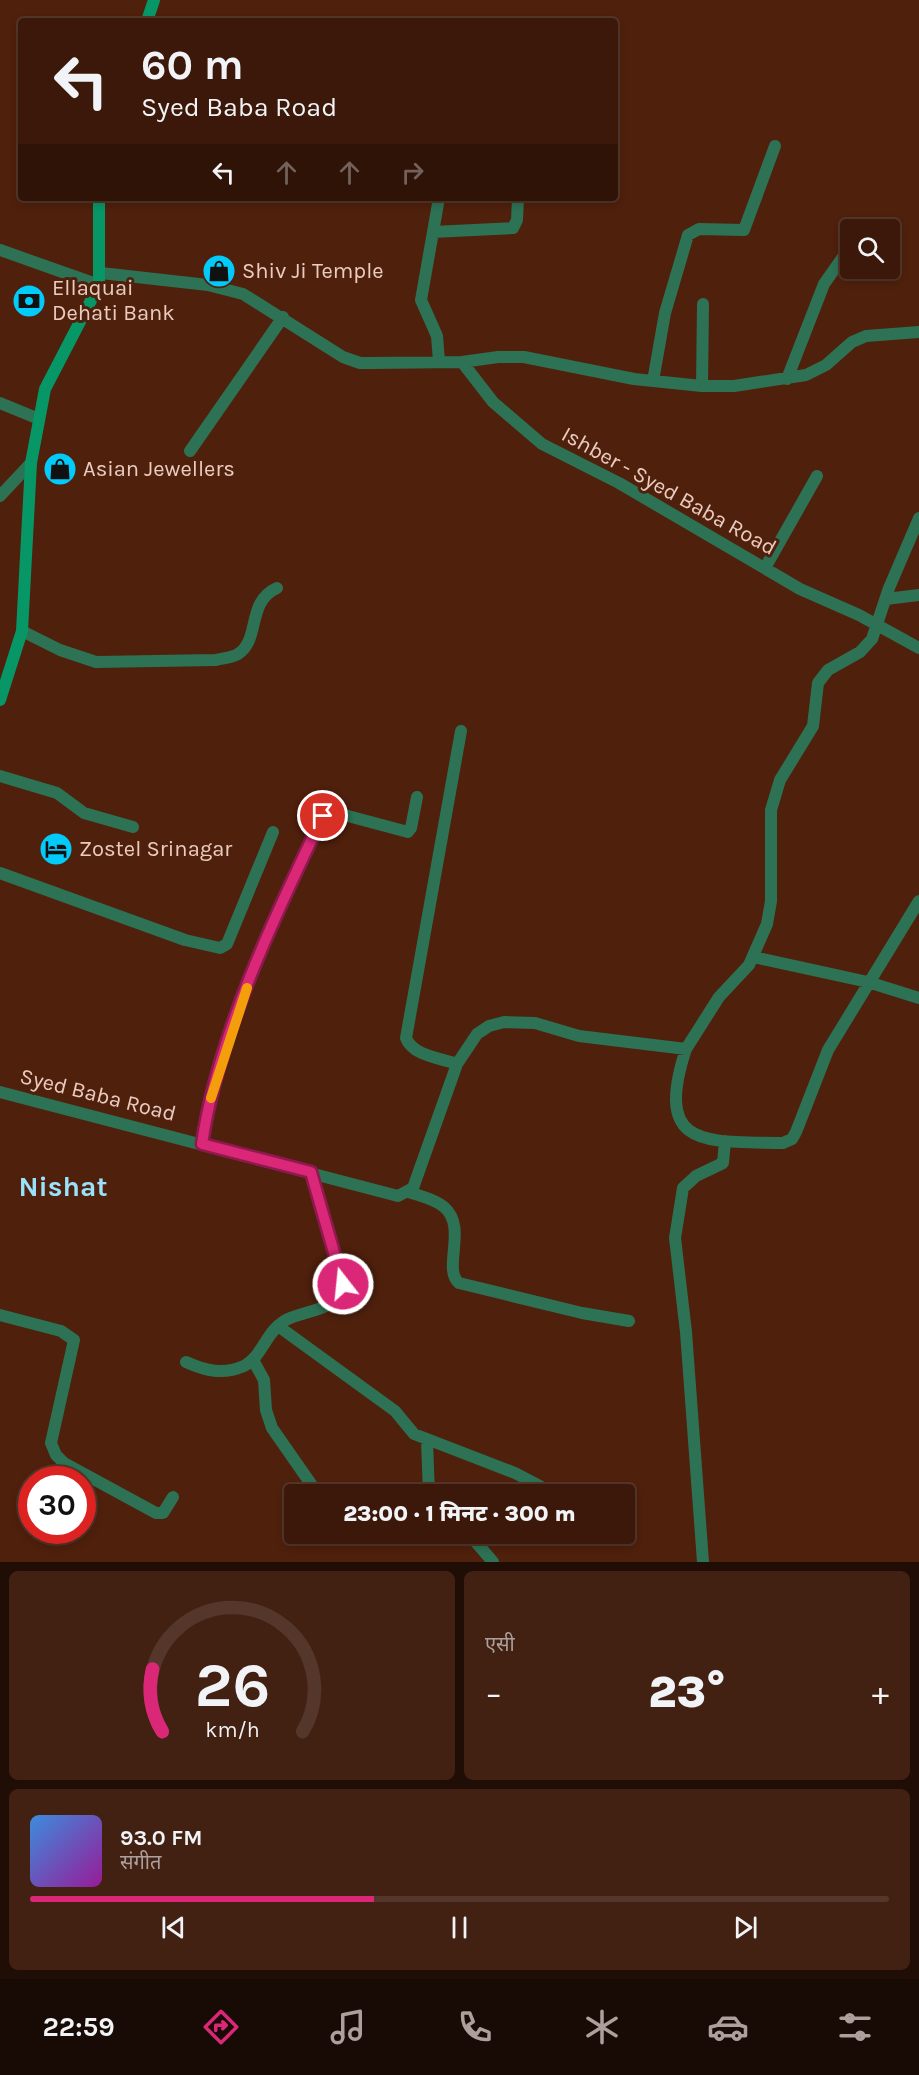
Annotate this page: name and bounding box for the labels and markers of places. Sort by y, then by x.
shop icon: Shiv Ji Temple [201,253,237,289]
place label: Shiv Ji Temple [242,258,384,284]
place label: Ellaquai Dehati Bank [52,275,175,326]
bank icon: Ellaquai Dehati Bank [11,283,47,319]
shop icon: Asian Jewellers [42,451,78,487]
place label: Asian Jewellers [83,456,235,482]
pin [297,790,348,841]
hotel icon: Zostel Srinagar [38,831,74,867]
place label: Zostel Srinagar [79,836,232,862]

